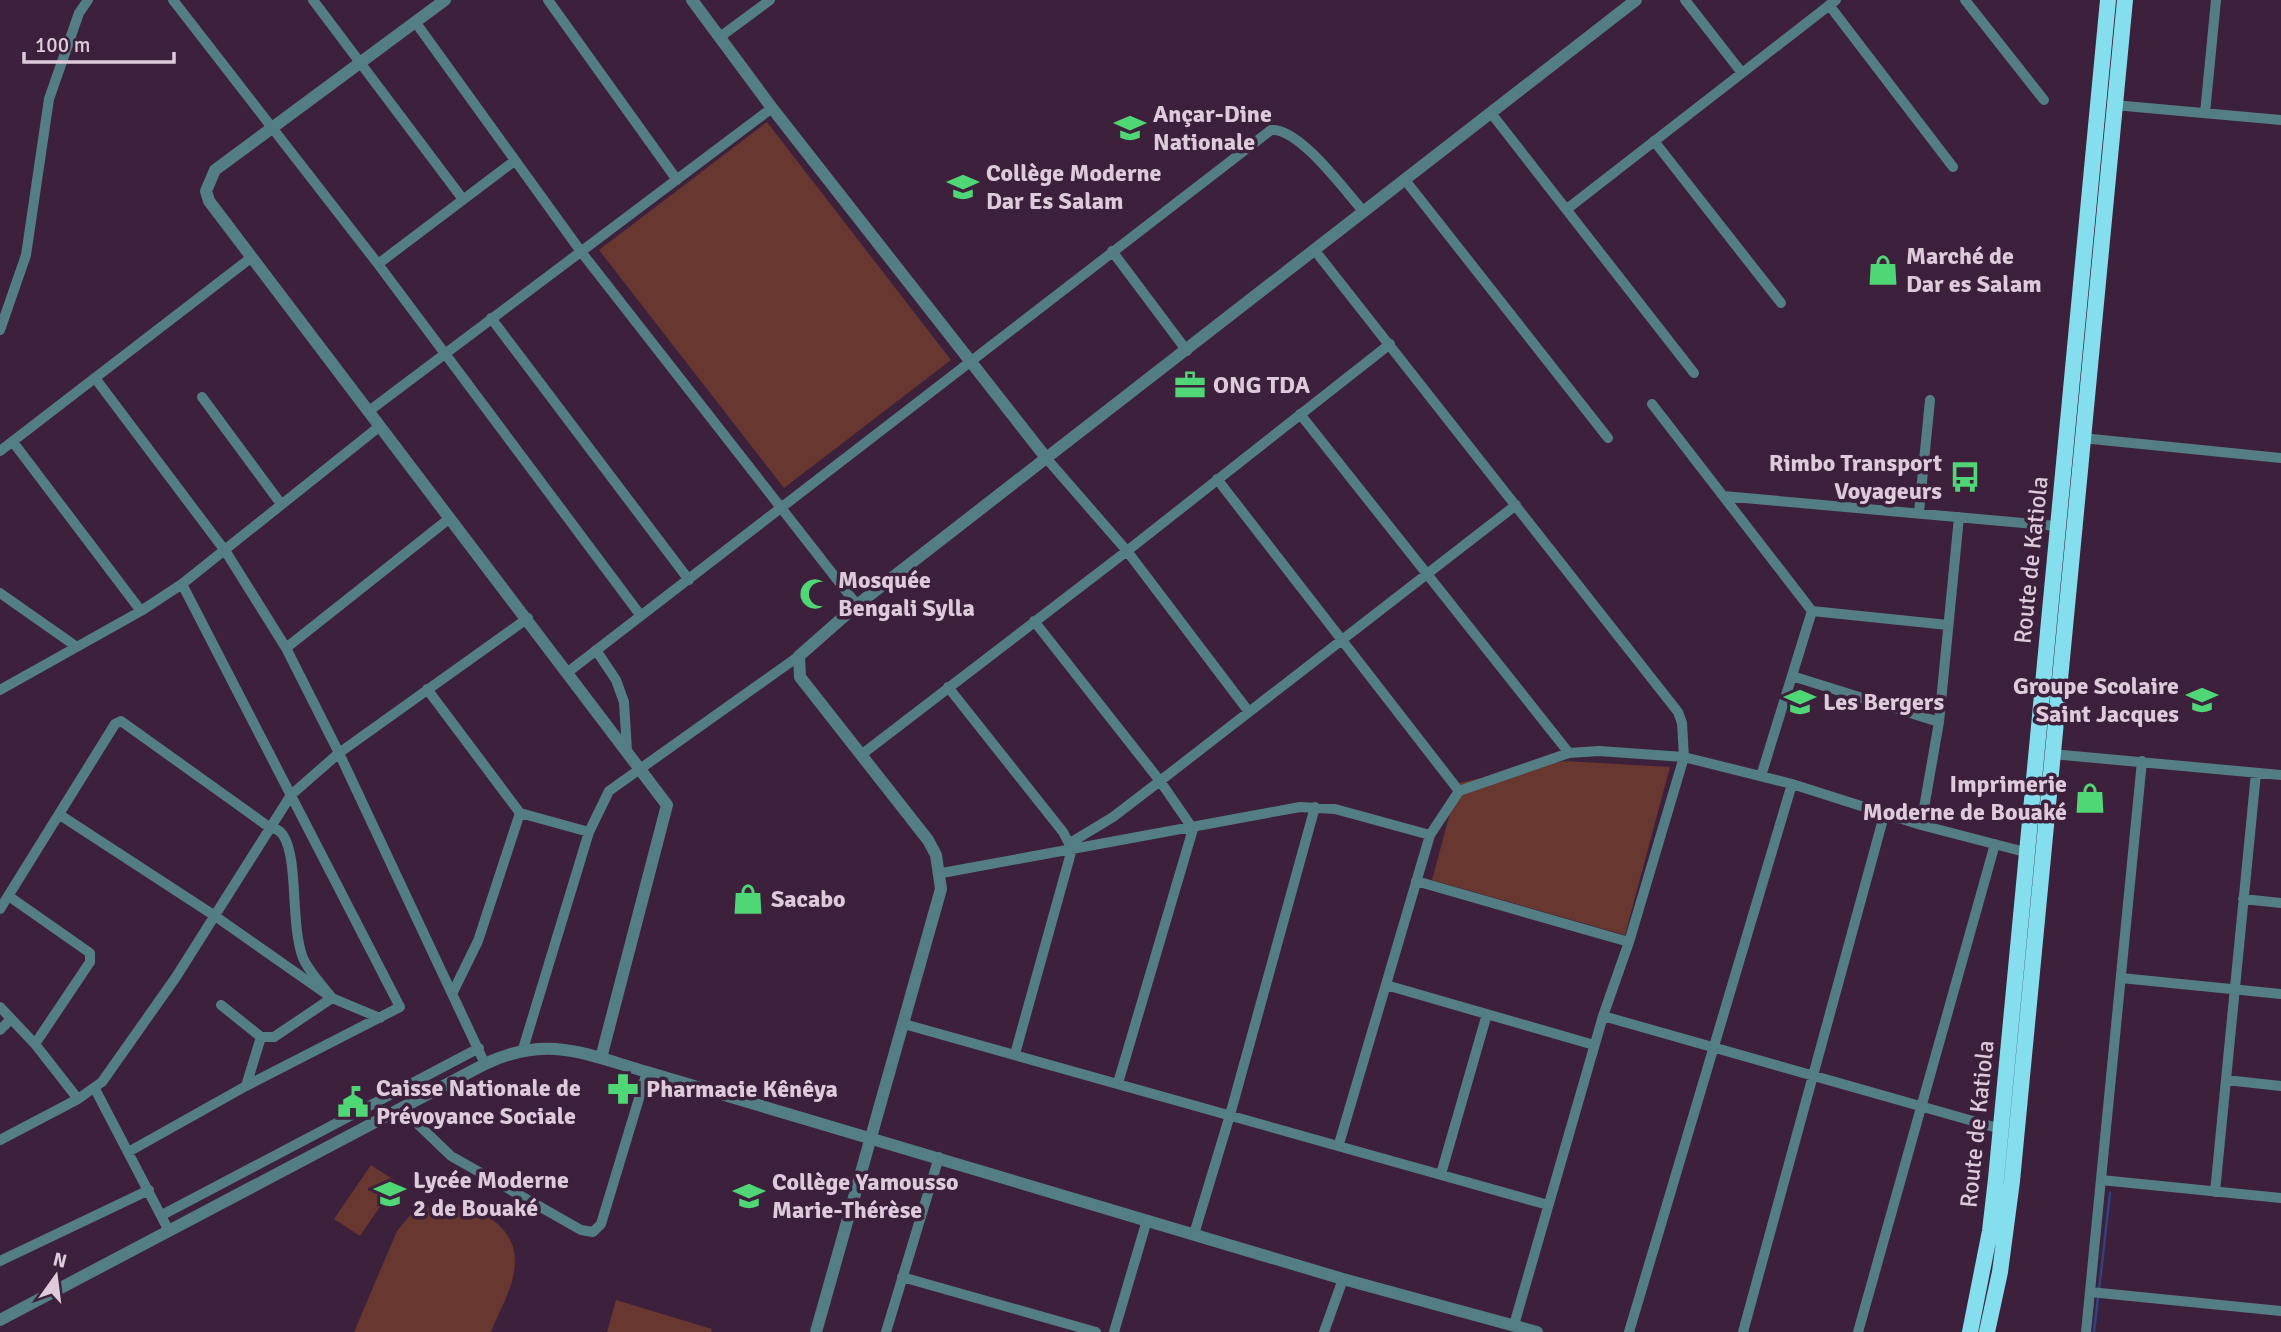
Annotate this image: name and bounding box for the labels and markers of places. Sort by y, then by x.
place label: Ançar-Dine Nationale [1153,99,1272,157]
school or university icon: Ançar-Dine Nationale [1113,111,1147,145]
place label: Collège Moderne Dar Es Salam [986,158,1162,216]
school or university icon: Collège Moderne Dar Es Salam [946,170,980,204]
place label: Marché de Dar es Salam [1906,241,2042,299]
shop icon: Marché de Dar es Salam [1866,253,1900,287]
office icon: ONG TDA [1173,368,1207,402]
place label: ONG TDA [1213,370,1311,400]
place label: Rimbo Transport Voyageurs [1769,448,1942,506]
bus stop icon: Rimbo Transport Voyageurs [1948,460,1982,494]
place label: Mosquée Bengali Sylla [838,565,975,623]
mosque icon: Mosquée Bengali Sylla [798,577,832,611]
place label: Groupe Scolaire Saint Jacques [2013,671,2179,729]
school or university icon: Groupe Scolaire Saint Jacques [2185,683,2219,717]
school or university icon: Les Bergers [1783,685,1817,719]
place label: Les Bergers [1823,687,1944,717]
place label: Imprimerie Moderne de Bouaké [1863,769,2067,827]
shop icon: Imprimerie Moderne de Bouaké [2073,781,2107,815]
shop icon: Sacabo [731,882,765,916]
place label: Sacabo [771,884,846,914]
pharmacy icon: Pharmacie Kênêya [606,1072,640,1106]
place label: Caisse Nationale de Prévoyance Sociale [376,1073,581,1131]
place label: Pharmacie Kênêya [646,1074,838,1104]
public building icon: Caisse Nationale de Prévoyance Sociale [336,1085,370,1119]
place label: Lycée Moderne 2 de Bouaké [413,1165,569,1223]
place label: Collège Yamousso Marie-Thérèse [772,1167,959,1225]
school or university icon: Lycée Moderne 2 de Bouaké [373,1177,407,1211]
school or university icon: Collège Yamousso Marie-Thérèse [732,1179,766,1213]

